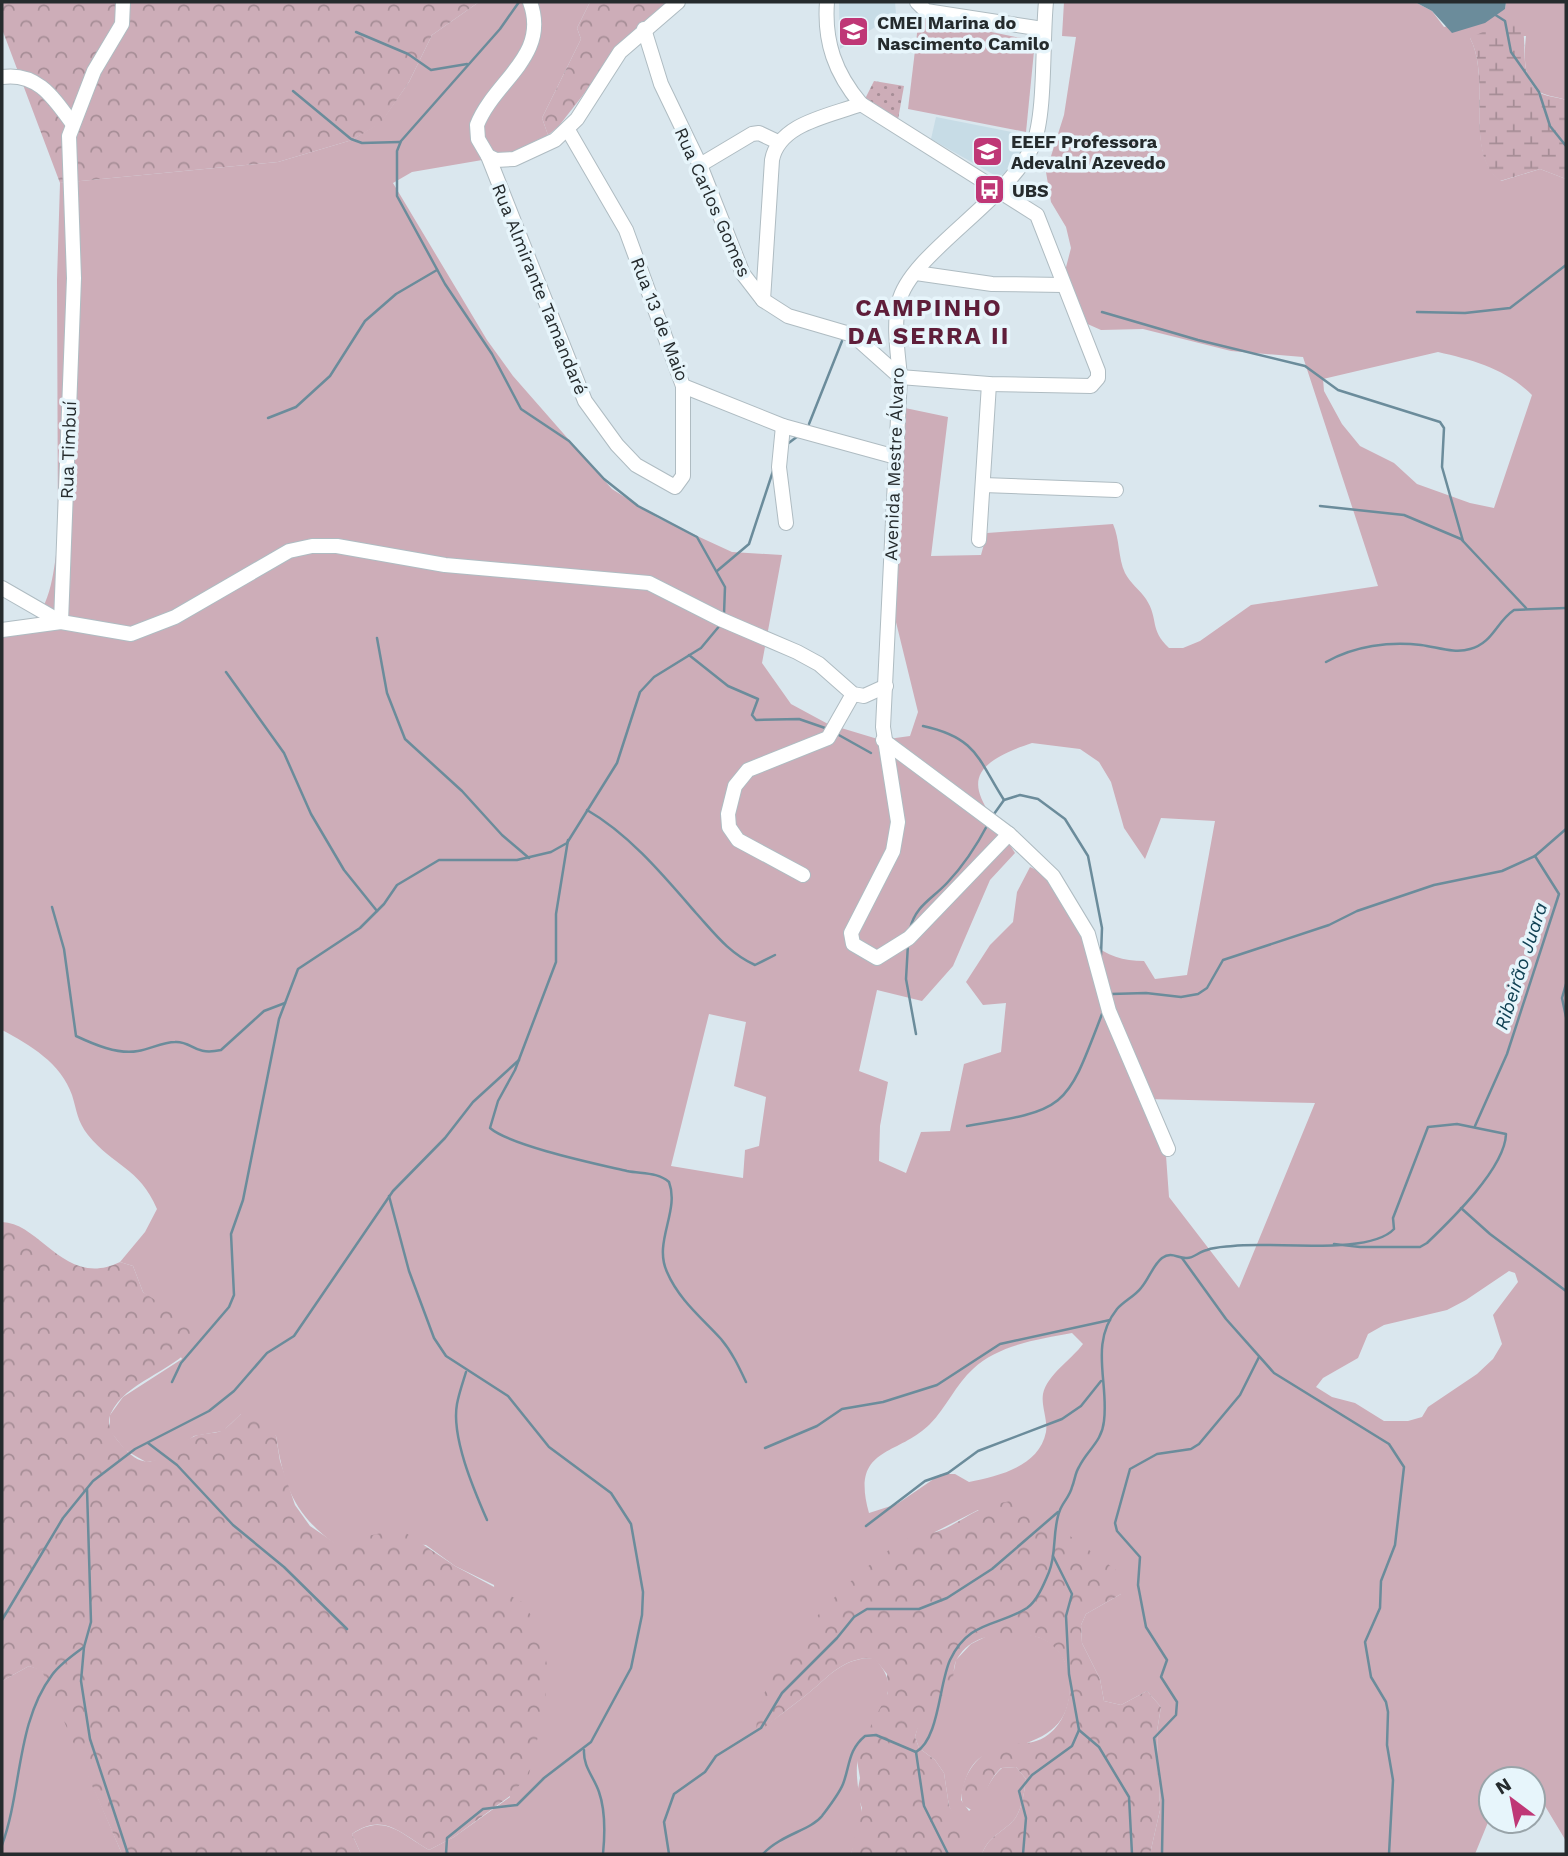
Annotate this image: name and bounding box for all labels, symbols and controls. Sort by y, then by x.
place label: CMEI Marina do Nascimento Camilo [877,12,1050,54]
school or university icon: CMEI Marina do Nascimento Camilo [837,15,871,49]
street label: Rua Carlos Gomes [671,124,755,280]
place label: EEEF Professora Adevalni Azevedo [1011,131,1166,173]
school or university icon: EEEF Professora Adevalni Azevedo [971,134,1005,168]
bus stop icon: UBS [972,173,1006,207]
street label: Rua Almirante Tamandaré [488,180,592,398]
place label: UBS [1012,180,1049,201]
street label: Rua 13 de Maio [627,254,693,384]
district label: CAMPINHO DA SERRA II [848,294,1010,350]
street label: Avenida Mestre Álvaro [880,367,908,561]
street label: Rua Timbuí [56,400,80,499]
water label: Ribeirão Juara [1490,899,1553,1033]
north arrow [1477,1765,1547,1835]
text: N [1491,1773,1515,1799]

